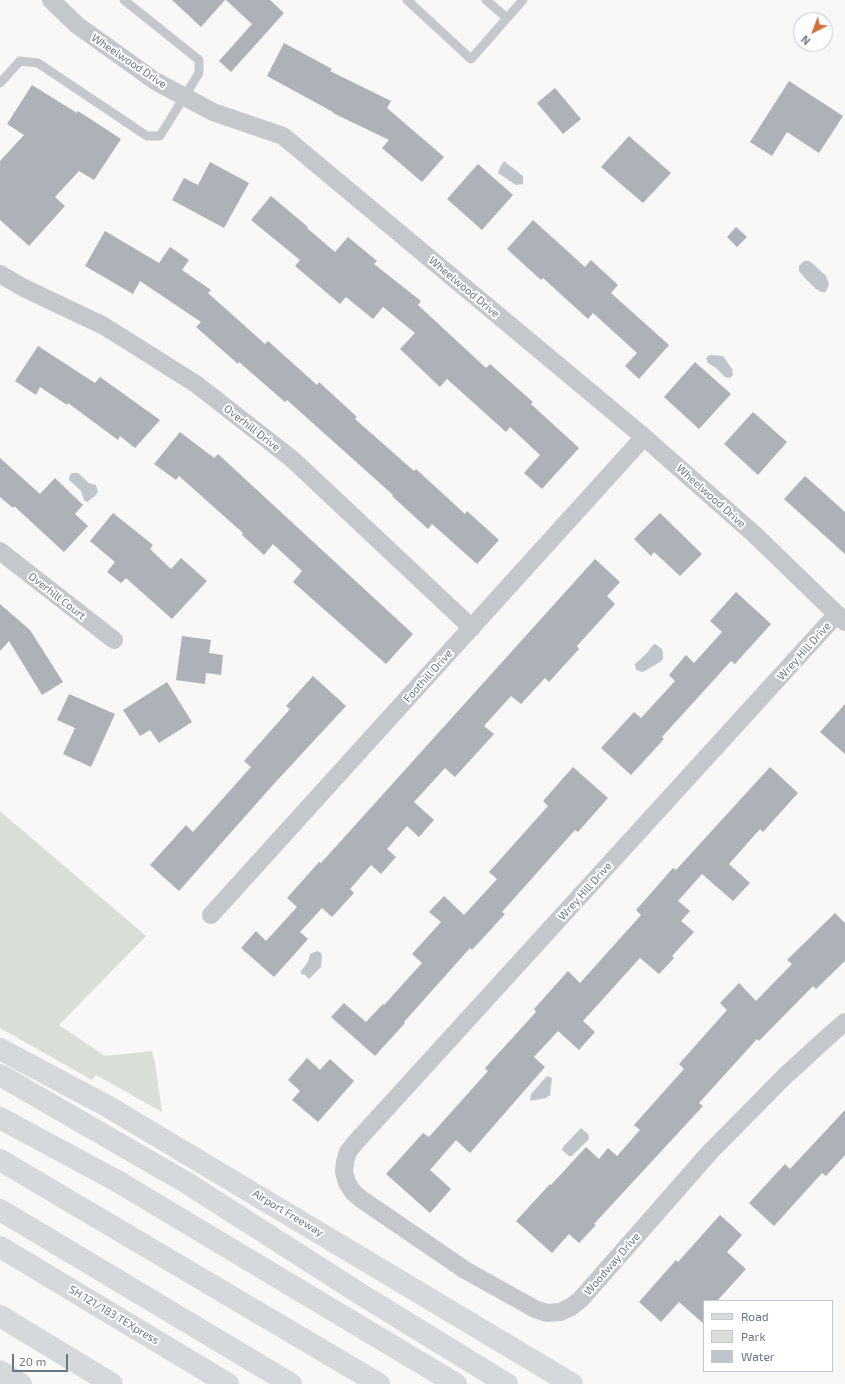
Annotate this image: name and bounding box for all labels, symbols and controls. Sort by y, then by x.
north arrow [793,12,833,52]
street label: Wheelwood Drive [89,31,169,91]
text: N [798,33,813,48]
street label: Wheelwood Drive [426,254,502,320]
street label: Overhill Drive [221,402,283,454]
street label: Wheelwood Drive [674,462,748,530]
street label: Overhill Court [26,570,88,622]
street label: Wrey Hill Drive [774,619,834,683]
street label: Foothill Drive [401,647,455,705]
street label: Wrey Hill Drive [555,859,615,923]
street label: Airport Freeway [250,1187,326,1239]
street label: Woodway Drive [581,1230,643,1298]
street label: SH 121/183 TEXpress [66,1283,162,1347]
legend [703,1300,833,1372]
text: Road [741,1309,769,1323]
text: Park [741,1329,766,1343]
scale bar [14,1346,70,1372]
text: Water [741,1349,775,1363]
text: 20 m [19,1354,46,1368]

